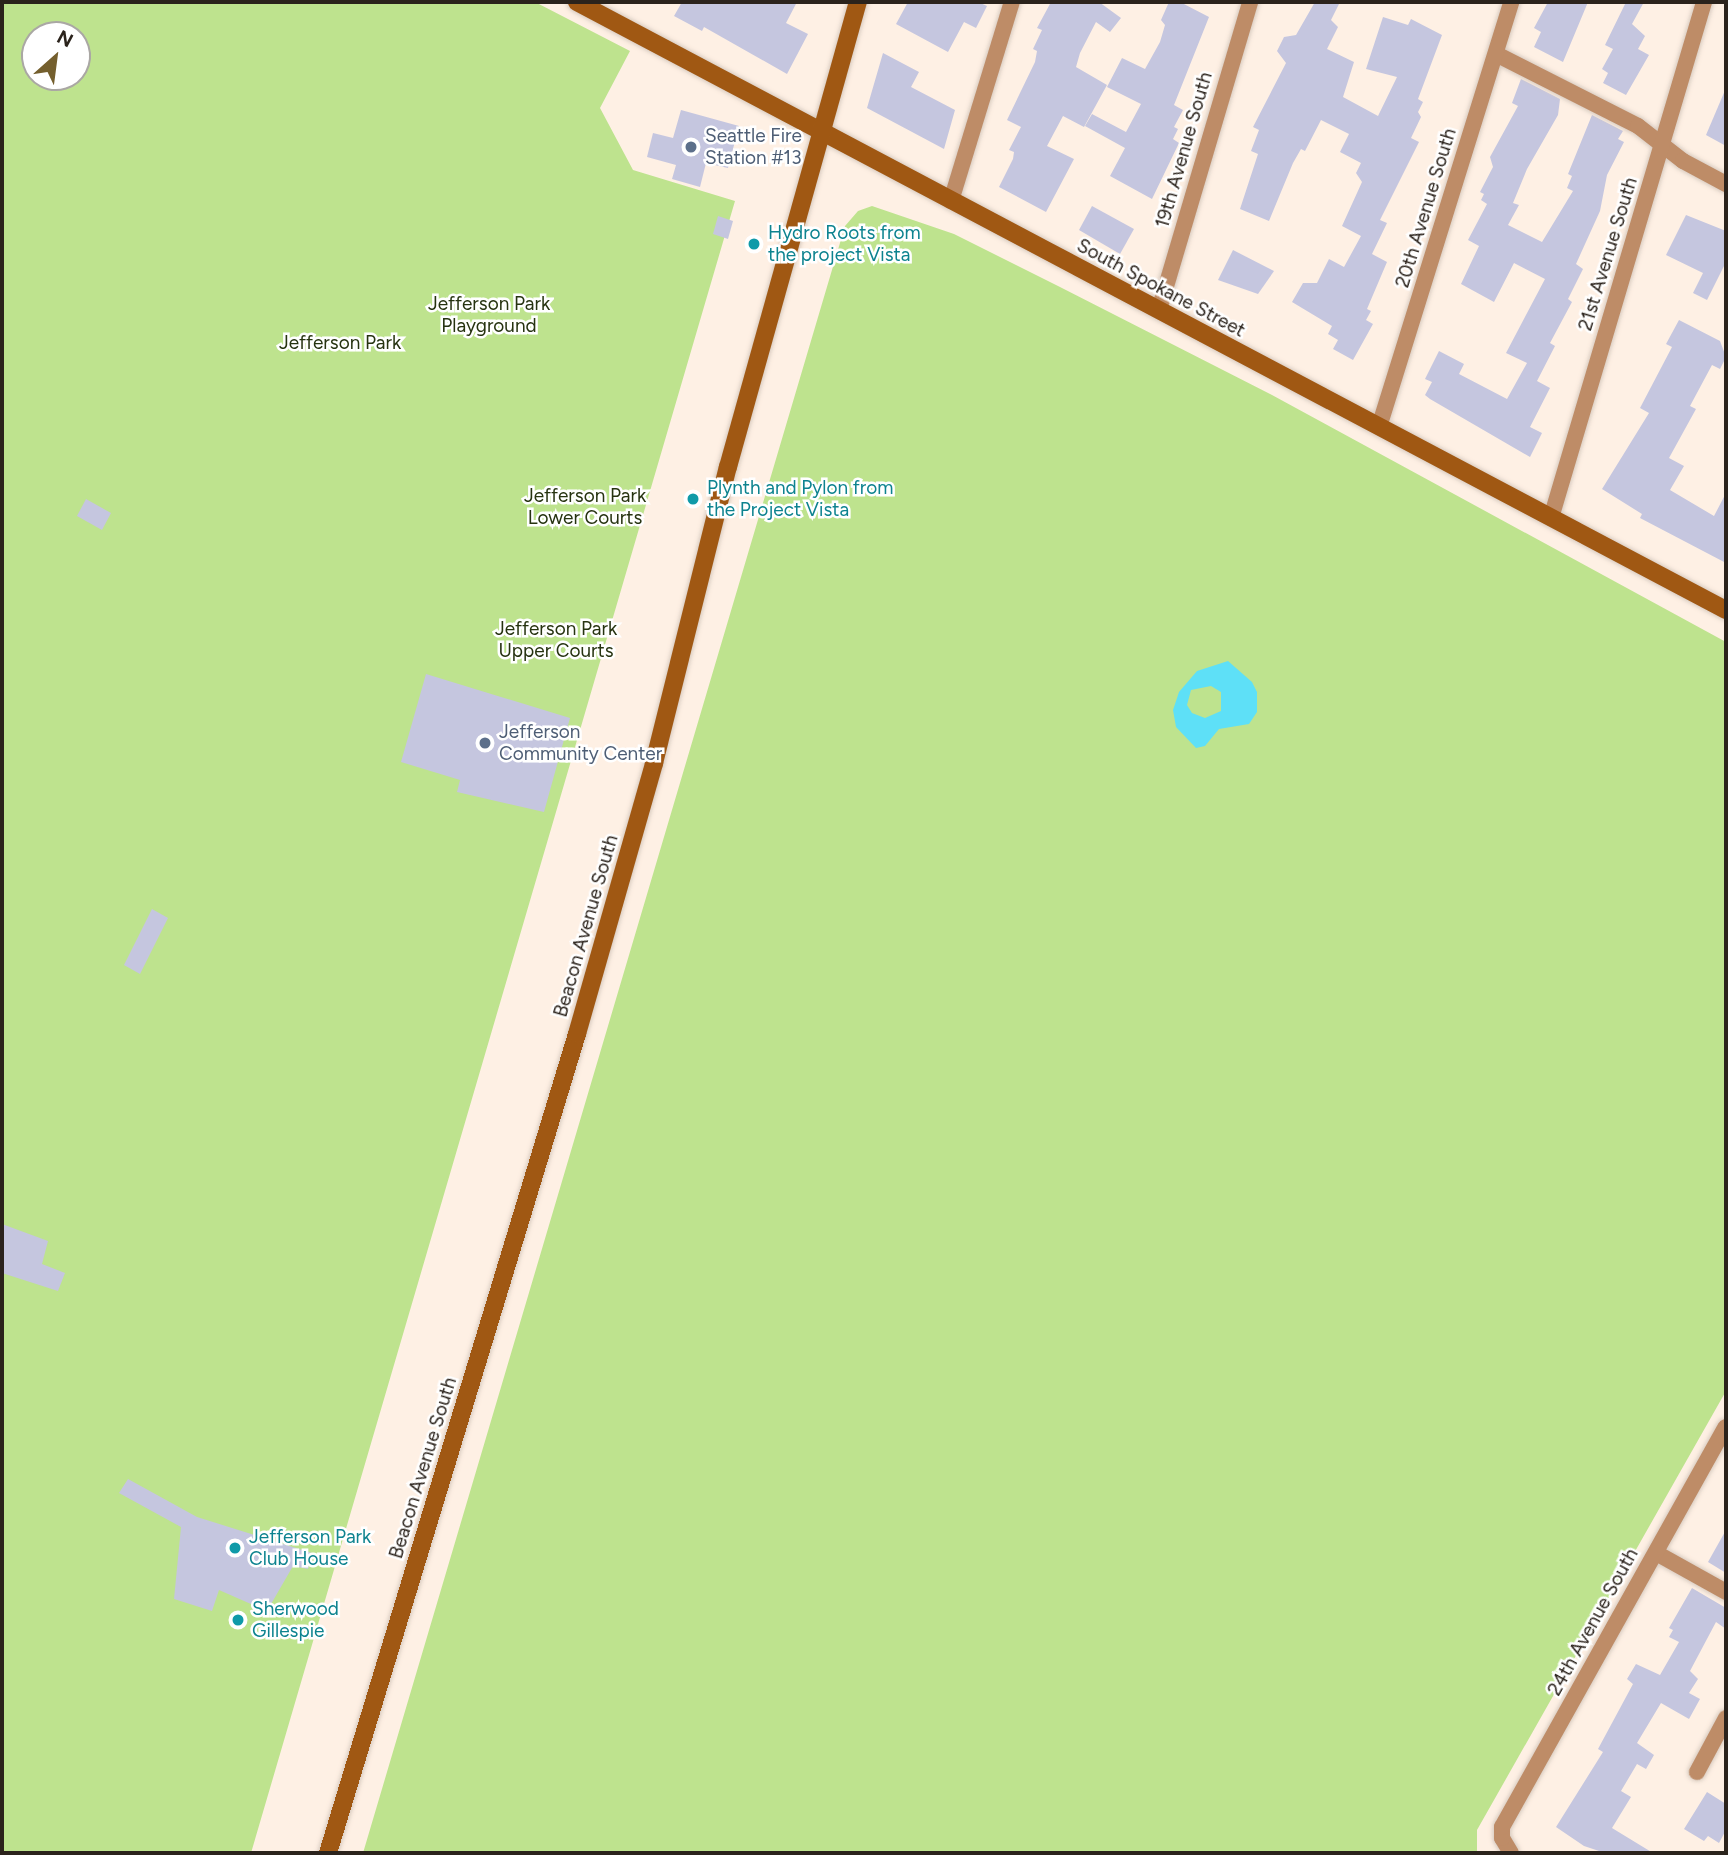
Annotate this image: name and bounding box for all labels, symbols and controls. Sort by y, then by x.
north arrow [21,21,91,91]
text: N [53,25,77,52]
street label: 19th Avenue South [1151,69,1217,231]
place label: Seattle Fire Station #13 [705,125,802,169]
street label: 20th Avenue South [1391,126,1461,290]
marker: Seattle Fire Station #13 [683,139,699,155]
street label: 21st Avenue South [1574,175,1642,333]
place label: Hydro Roots from the project Vista [768,222,921,266]
street label: South Spokane Street [1073,234,1249,342]
marker: Hydro Roots from the project Vista [746,236,762,252]
park label: Jefferson Park Playground [428,293,550,337]
park label: Jefferson Park [279,332,401,354]
place label: Plynth and Pylon from the Project Vista [707,477,893,521]
park label: Jefferson Park Lower Courts [524,485,646,529]
marker: Plynth and Pylon from the Project Vista [685,491,701,507]
park label: Jefferson Park Upper Courts [495,618,617,662]
place label: Jefferson Community Center [499,721,662,765]
marker: Jefferson Community Center [477,735,493,751]
street label: Beacon Avenue South [549,832,623,1020]
street label: Beacon Avenue South [385,1375,461,1561]
place label: Jefferson Park Club House [249,1526,371,1570]
marker: Jefferson Park Club House [227,1540,243,1556]
street label: 24th Avenue South [1543,1544,1643,1700]
place label: Sherwood Gillespie [252,1598,339,1642]
marker: Sherwood Gillespie [230,1612,246,1628]

